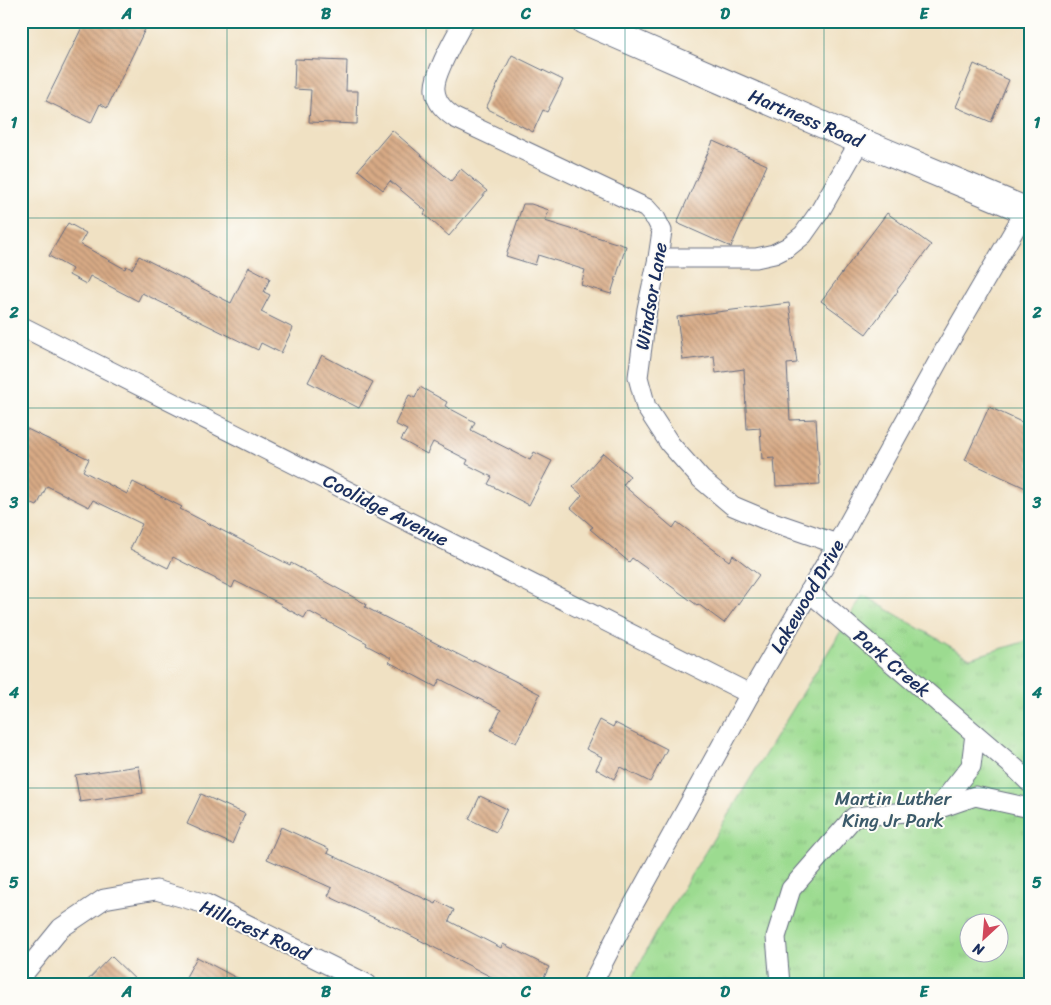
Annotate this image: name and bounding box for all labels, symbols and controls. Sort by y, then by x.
text: A [121,0,132,28]
text: B [321,0,332,28]
text: C [520,0,532,28]
text: D [720,0,730,28]
text: E [920,0,930,28]
street label: Hartness Road [743,79,870,158]
text: 1 [11,108,18,137]
text: 1 [1034,108,1041,137]
street label: Windsor Lane [625,239,677,352]
text: 2 [8,298,19,327]
text: 2 [1031,298,1042,327]
street label: Coolidge Avenue [317,464,455,556]
text: 3 [9,488,19,517]
text: 3 [1032,488,1042,517]
street label: Lakewood Drive [761,532,853,660]
street label: Park Creek [846,621,939,706]
text: 4 [8,678,19,707]
text: 4 [1031,678,1042,707]
park label: Martin Luther King Jr Park [835,782,952,837]
text: 5 [9,868,19,897]
text: 5 [1032,868,1042,897]
street label: Hillcrest Road [194,890,317,971]
north arrow [958,912,1008,962]
text: N [968,936,989,963]
text: A [121,977,132,1005]
text: B [321,977,332,1005]
text: C [520,977,532,1005]
text: D [720,977,730,1005]
text: E [920,977,930,1005]

